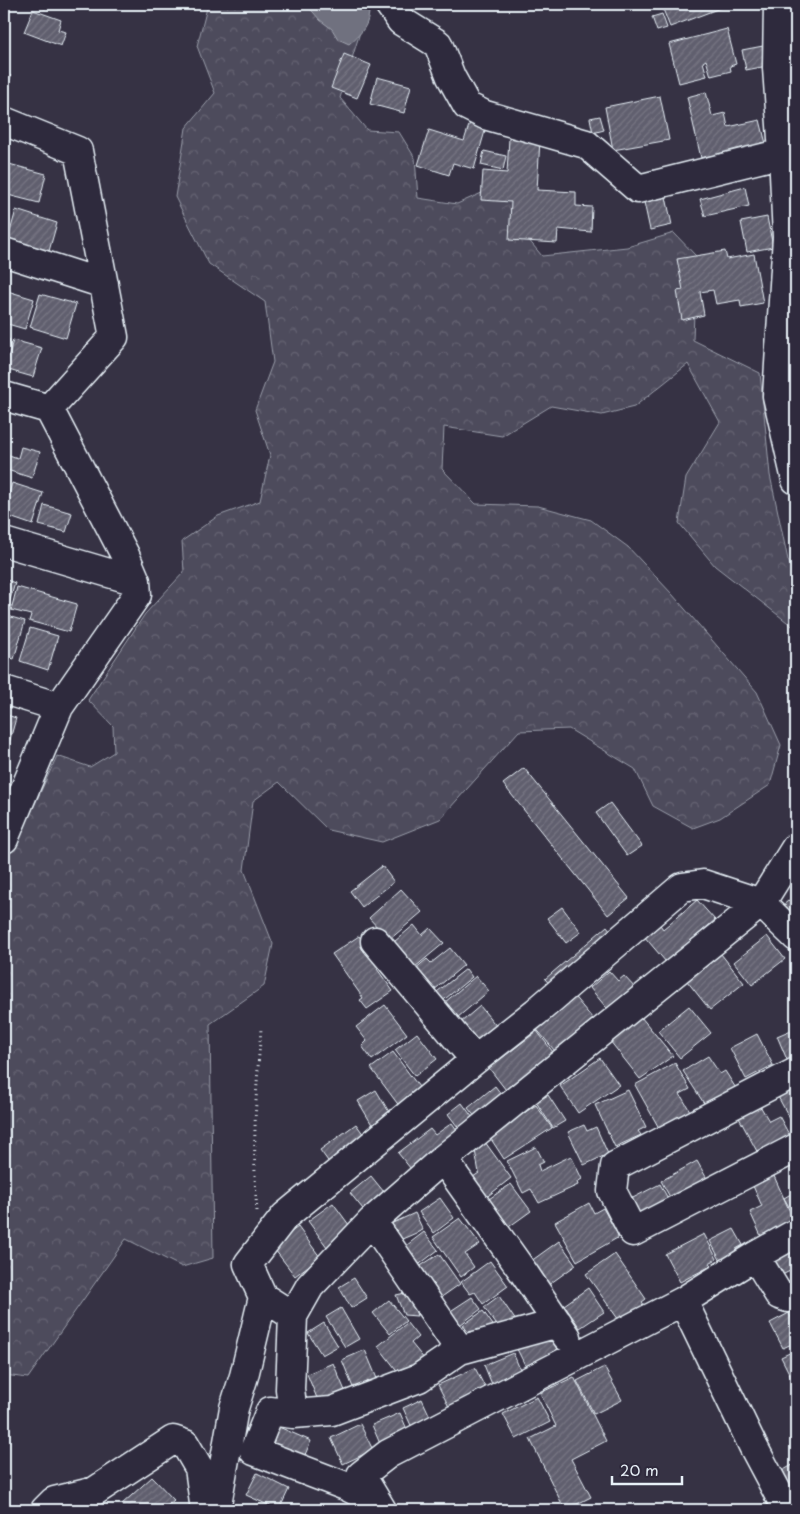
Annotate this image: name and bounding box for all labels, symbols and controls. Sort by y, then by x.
scale bar [612,1454,682,1486]
text: 20 m [620,1458,659,1481]

